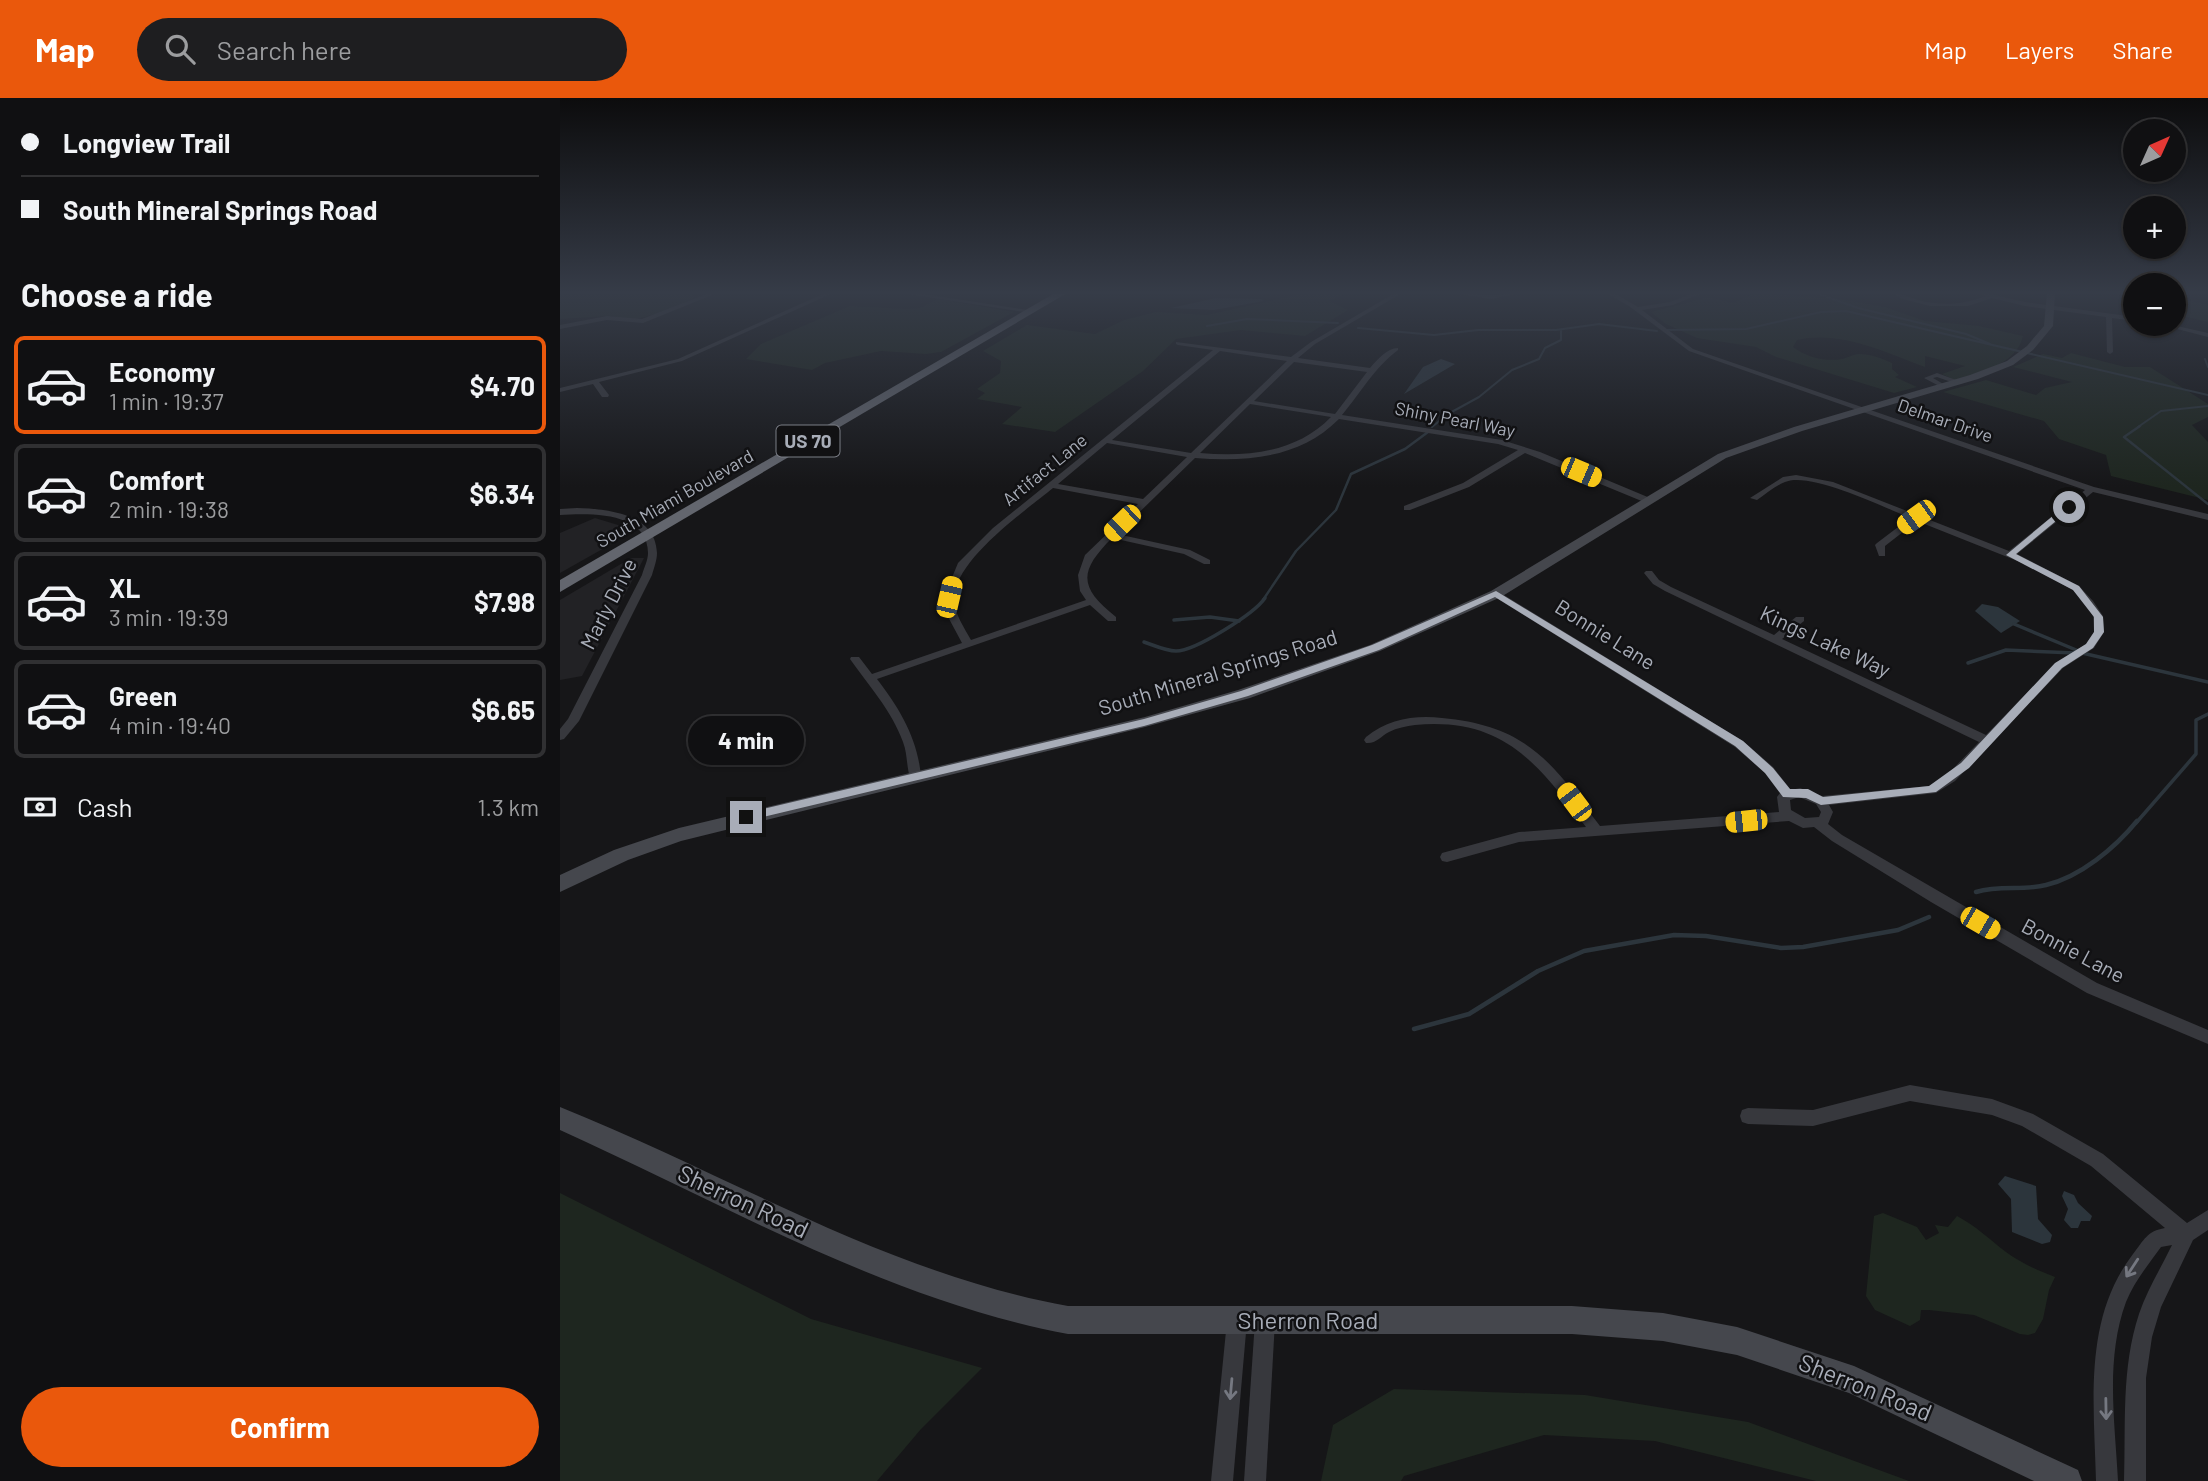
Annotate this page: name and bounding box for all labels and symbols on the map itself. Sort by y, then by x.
north arrow [2123,119,2186,182]
street label: Delmar Drive [1895,394,1996,447]
street label: Shiny Pearl Way [1393,397,1517,441]
road number: US 70 [776,426,840,456]
street label: Artifact Lane [998,428,1091,510]
street label: South Miami Boulevard [592,444,757,552]
car [1558,454,1605,490]
route start [2053,491,2085,523]
car [1893,496,1940,538]
car [1100,501,1145,545]
street label: Marly Drive [574,554,641,653]
car [935,574,964,620]
street label: Bonnie Lane [1551,593,1660,674]
street label: Kings Lake Way [1757,600,1895,682]
street label: South Mineral Springs Road [1095,623,1340,720]
callout: 4 min [688,716,804,764]
car [1553,779,1596,825]
route end [730,801,762,833]
car [1725,808,1768,834]
car [1957,903,2004,943]
street label: Bonnie Lane [2018,912,2129,987]
street label: Sherron Road [674,1158,814,1244]
one-way arrow [2125,1258,2140,1277]
street label: Sherron Road [1238,1305,1378,1334]
street label: Sherron Road [1795,1347,1936,1426]
one-way arrow [1224,1377,1237,1400]
one-way arrow [2099,1397,2112,1420]

